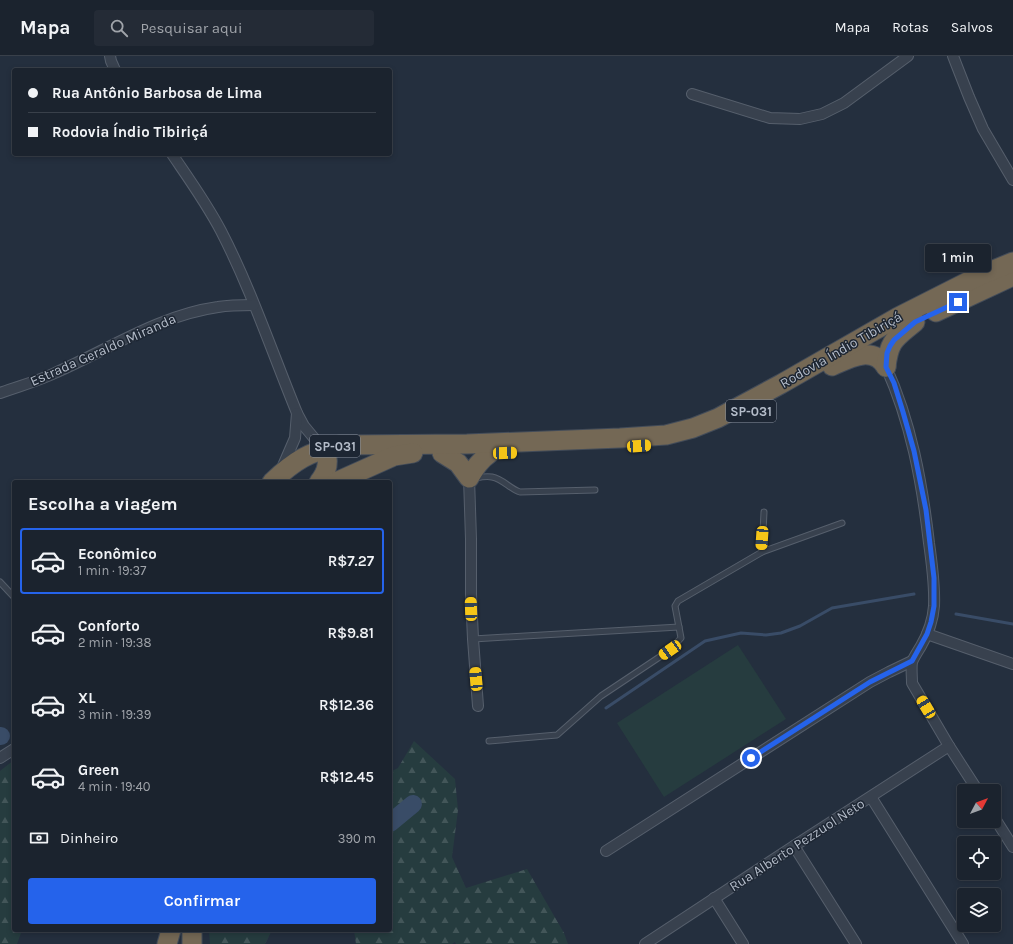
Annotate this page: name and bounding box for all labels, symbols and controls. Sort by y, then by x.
search box [94,10,374,46]
text: Mapa [20,17,70,39]
icon: search [108,17,130,39]
text: Pesquisar aqui [140,19,242,37]
text: Mapa [835,19,870,36]
text: Rotas [892,19,929,36]
text: Salvos [951,19,993,36]
text: Rua Antônio Barbosa de Lima [52,84,262,102]
text: Rodovia Índio Tibiriçá [52,123,208,141]
callout: 1 min [925,244,991,272]
text: 1 min [942,250,974,265]
route end [949,293,967,311]
street label: Rodovia Índio Tibiriçá [776,307,905,392]
street label: Estrada Geraldo Miranda [27,310,179,390]
road number: SP-031 [726,400,776,422]
road number: SP-031 [310,435,360,457]
car [627,439,651,453]
car [493,447,517,459]
text: Escolha a viagem [28,493,178,515]
car [755,526,769,550]
icon: car [30,543,66,579]
text: Econômico [78,545,157,563]
text: R$7.27 [328,552,374,570]
text: 1 min · 19:37 [78,563,146,578]
car [465,597,477,621]
icon: car [30,615,66,651]
text: Conforto [78,617,140,635]
text: R$9.81 [327,624,374,642]
text: 2 min · 19:38 [78,635,152,650]
car [657,638,683,662]
car [469,667,483,691]
icon: car [30,687,66,723]
text: XL [78,689,96,707]
car [915,694,937,720]
text: R$12.36 [319,696,374,714]
text: 3 min · 19:39 [78,707,151,722]
route start [742,749,760,767]
icon: car [30,759,66,795]
text: Green [78,761,119,779]
text: R$12.45 [320,768,374,786]
text: 4 min · 19:40 [78,779,151,794]
north arrow [957,784,1001,828]
map controls [957,784,1001,932]
street label: Rua Alberto Pezzuol Neto [726,795,868,895]
icon: cash [28,827,50,849]
text: Dinheiro [60,829,118,847]
text: 390 m [338,831,376,846]
button: locate [957,836,1001,880]
button: Confirmar [28,878,376,924]
button: layers [957,888,1001,932]

